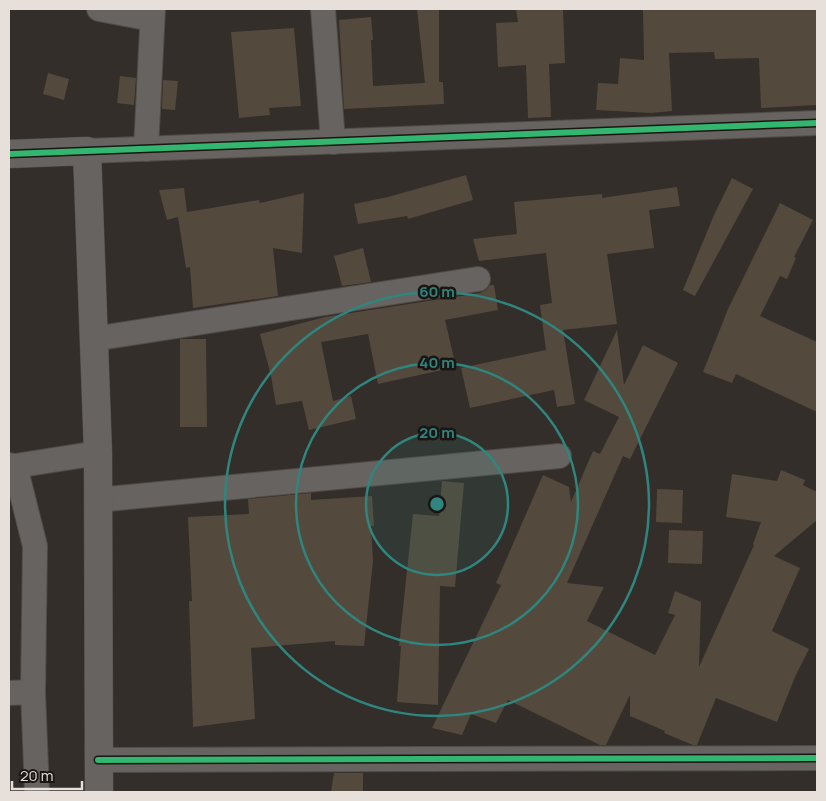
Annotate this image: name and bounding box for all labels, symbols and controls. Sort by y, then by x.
text: 60 m [419,281,455,302]
text: 40 m [419,352,455,373]
text: 20 m [419,422,455,443]
centre of rings [428,495,446,513]
scale bar [12,758,82,790]
text: 20 m [20,765,53,786]

